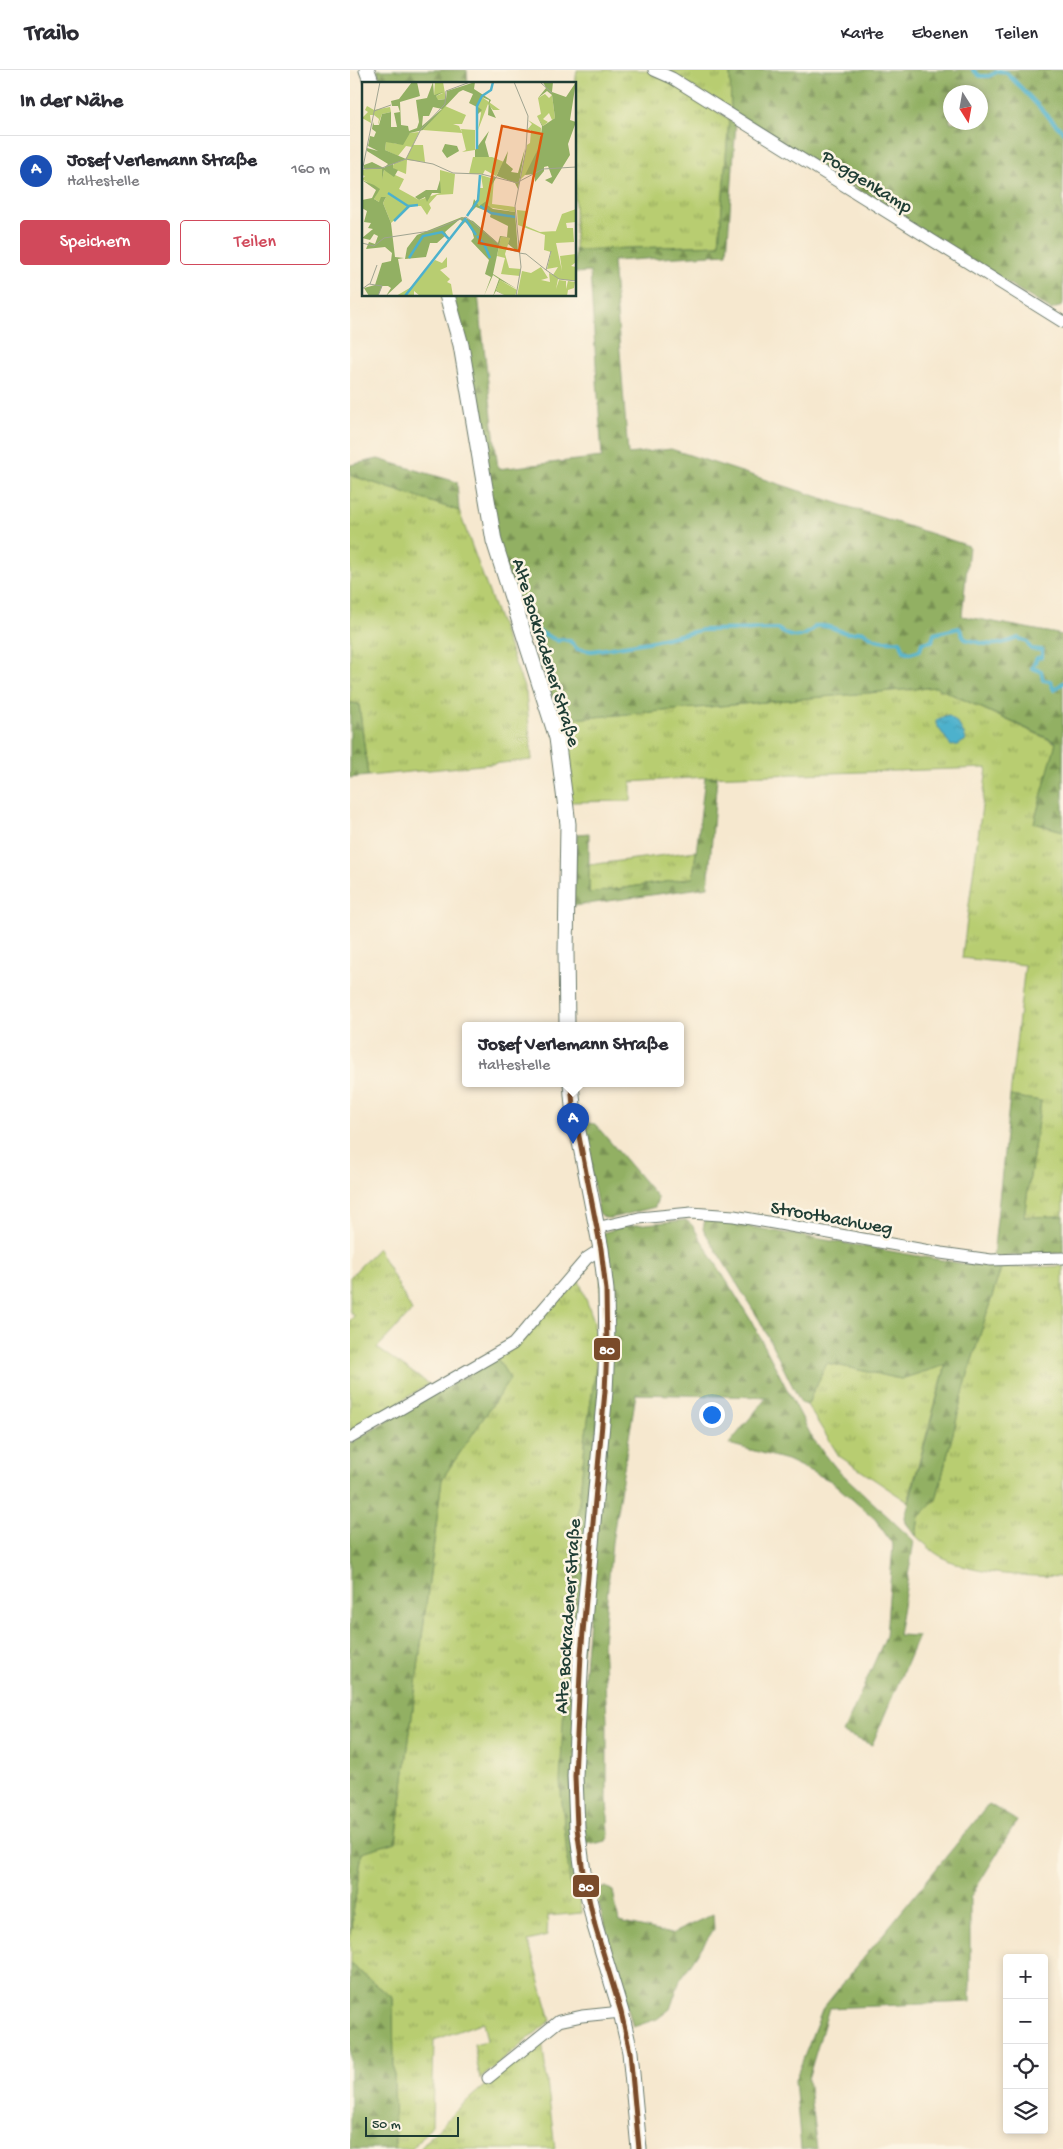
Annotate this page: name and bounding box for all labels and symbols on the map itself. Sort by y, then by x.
inset map [362,82,576,296]
north arrow [943,85,988,130]
street label: Poggenkamp [816,145,916,220]
street label: Alte Bockradener Straße [505,556,584,750]
pin: A [557,1103,589,1144]
street label: Strootbachweg [769,1197,894,1242]
line badge: 80 [593,1337,621,1361]
text: 80 [599,1343,615,1360]
your location [699,1402,725,1428]
street label: Alte Bockradener Straße [551,1518,588,1715]
line badge: 80 [572,1874,600,1898]
text: 80 [578,1880,594,1897]
scale bar [365,2114,459,2137]

